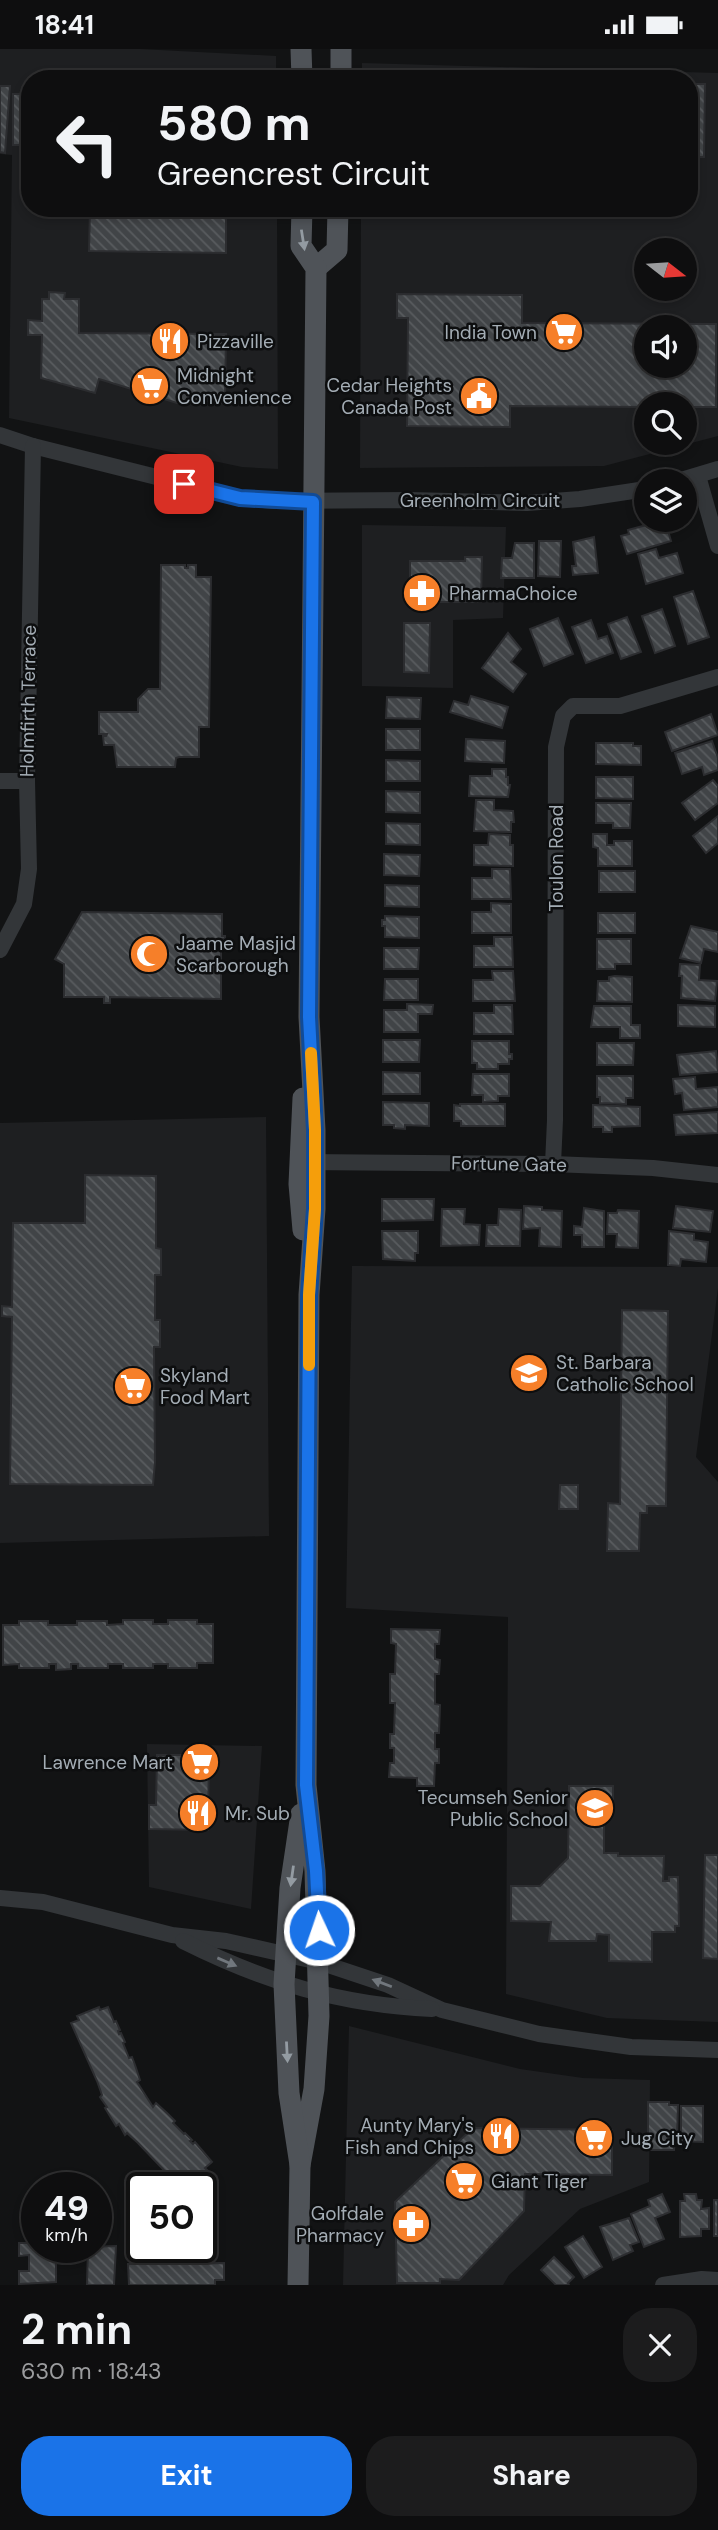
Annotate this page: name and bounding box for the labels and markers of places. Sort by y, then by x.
supermarket icon: India Town [543,311,585,353]
restaurant icon: Pizzaville [149,320,191,362]
place label: India Town [445,320,537,345]
place label: Pizzaville [197,329,274,354]
place label: Midnight Convenience [177,363,292,410]
supermarket icon: Midnight Convenience [129,365,171,407]
place label: Cedar Heights Canada Post [326,373,452,420]
public building icon: Cedar Heights Canada Post [458,375,500,417]
pin [154,454,214,514]
pharmacy icon: PharmaChoice [401,572,443,614]
place label: PharmaChoice [449,581,578,606]
place label: Jaame Masjid Scarborough [176,931,296,978]
mosque icon: Jaame Masjid Scarborough [128,933,170,975]
place label: St. Barbara Catholic School [556,1350,694,1397]
school or university icon: St. Barbara Catholic School [508,1352,550,1394]
place label: Skyland Food Mart [160,1363,250,1410]
supermarket icon: Skyland Food Mart [112,1365,154,1407]
supermarket icon: Lawrence Mart [179,1741,221,1783]
place label: Lawrence Mart [42,1750,173,1775]
place label: Tecumseh Senior Public School [418,1785,568,1832]
school or university icon: Tecumseh Senior Public School [574,1787,616,1829]
restaurant icon: Mr. Sub [177,1792,219,1834]
place label: Mr. Sub [225,1801,290,1826]
place label: Aunty Mary's Fish and Chips [345,2113,474,2160]
restaurant icon: Aunty Mary's Fish and Chips [480,2115,522,2157]
supermarket icon: Jug City [573,2117,615,2159]
place label: Jug City [621,2126,694,2151]
supermarket icon: Giant Tiger [443,2160,485,2202]
place label: Giant Tiger [491,2169,587,2194]
place label: Golfdale Pharmacy [296,2201,384,2248]
pharmacy icon: Golfdale Pharmacy [390,2203,432,2245]

